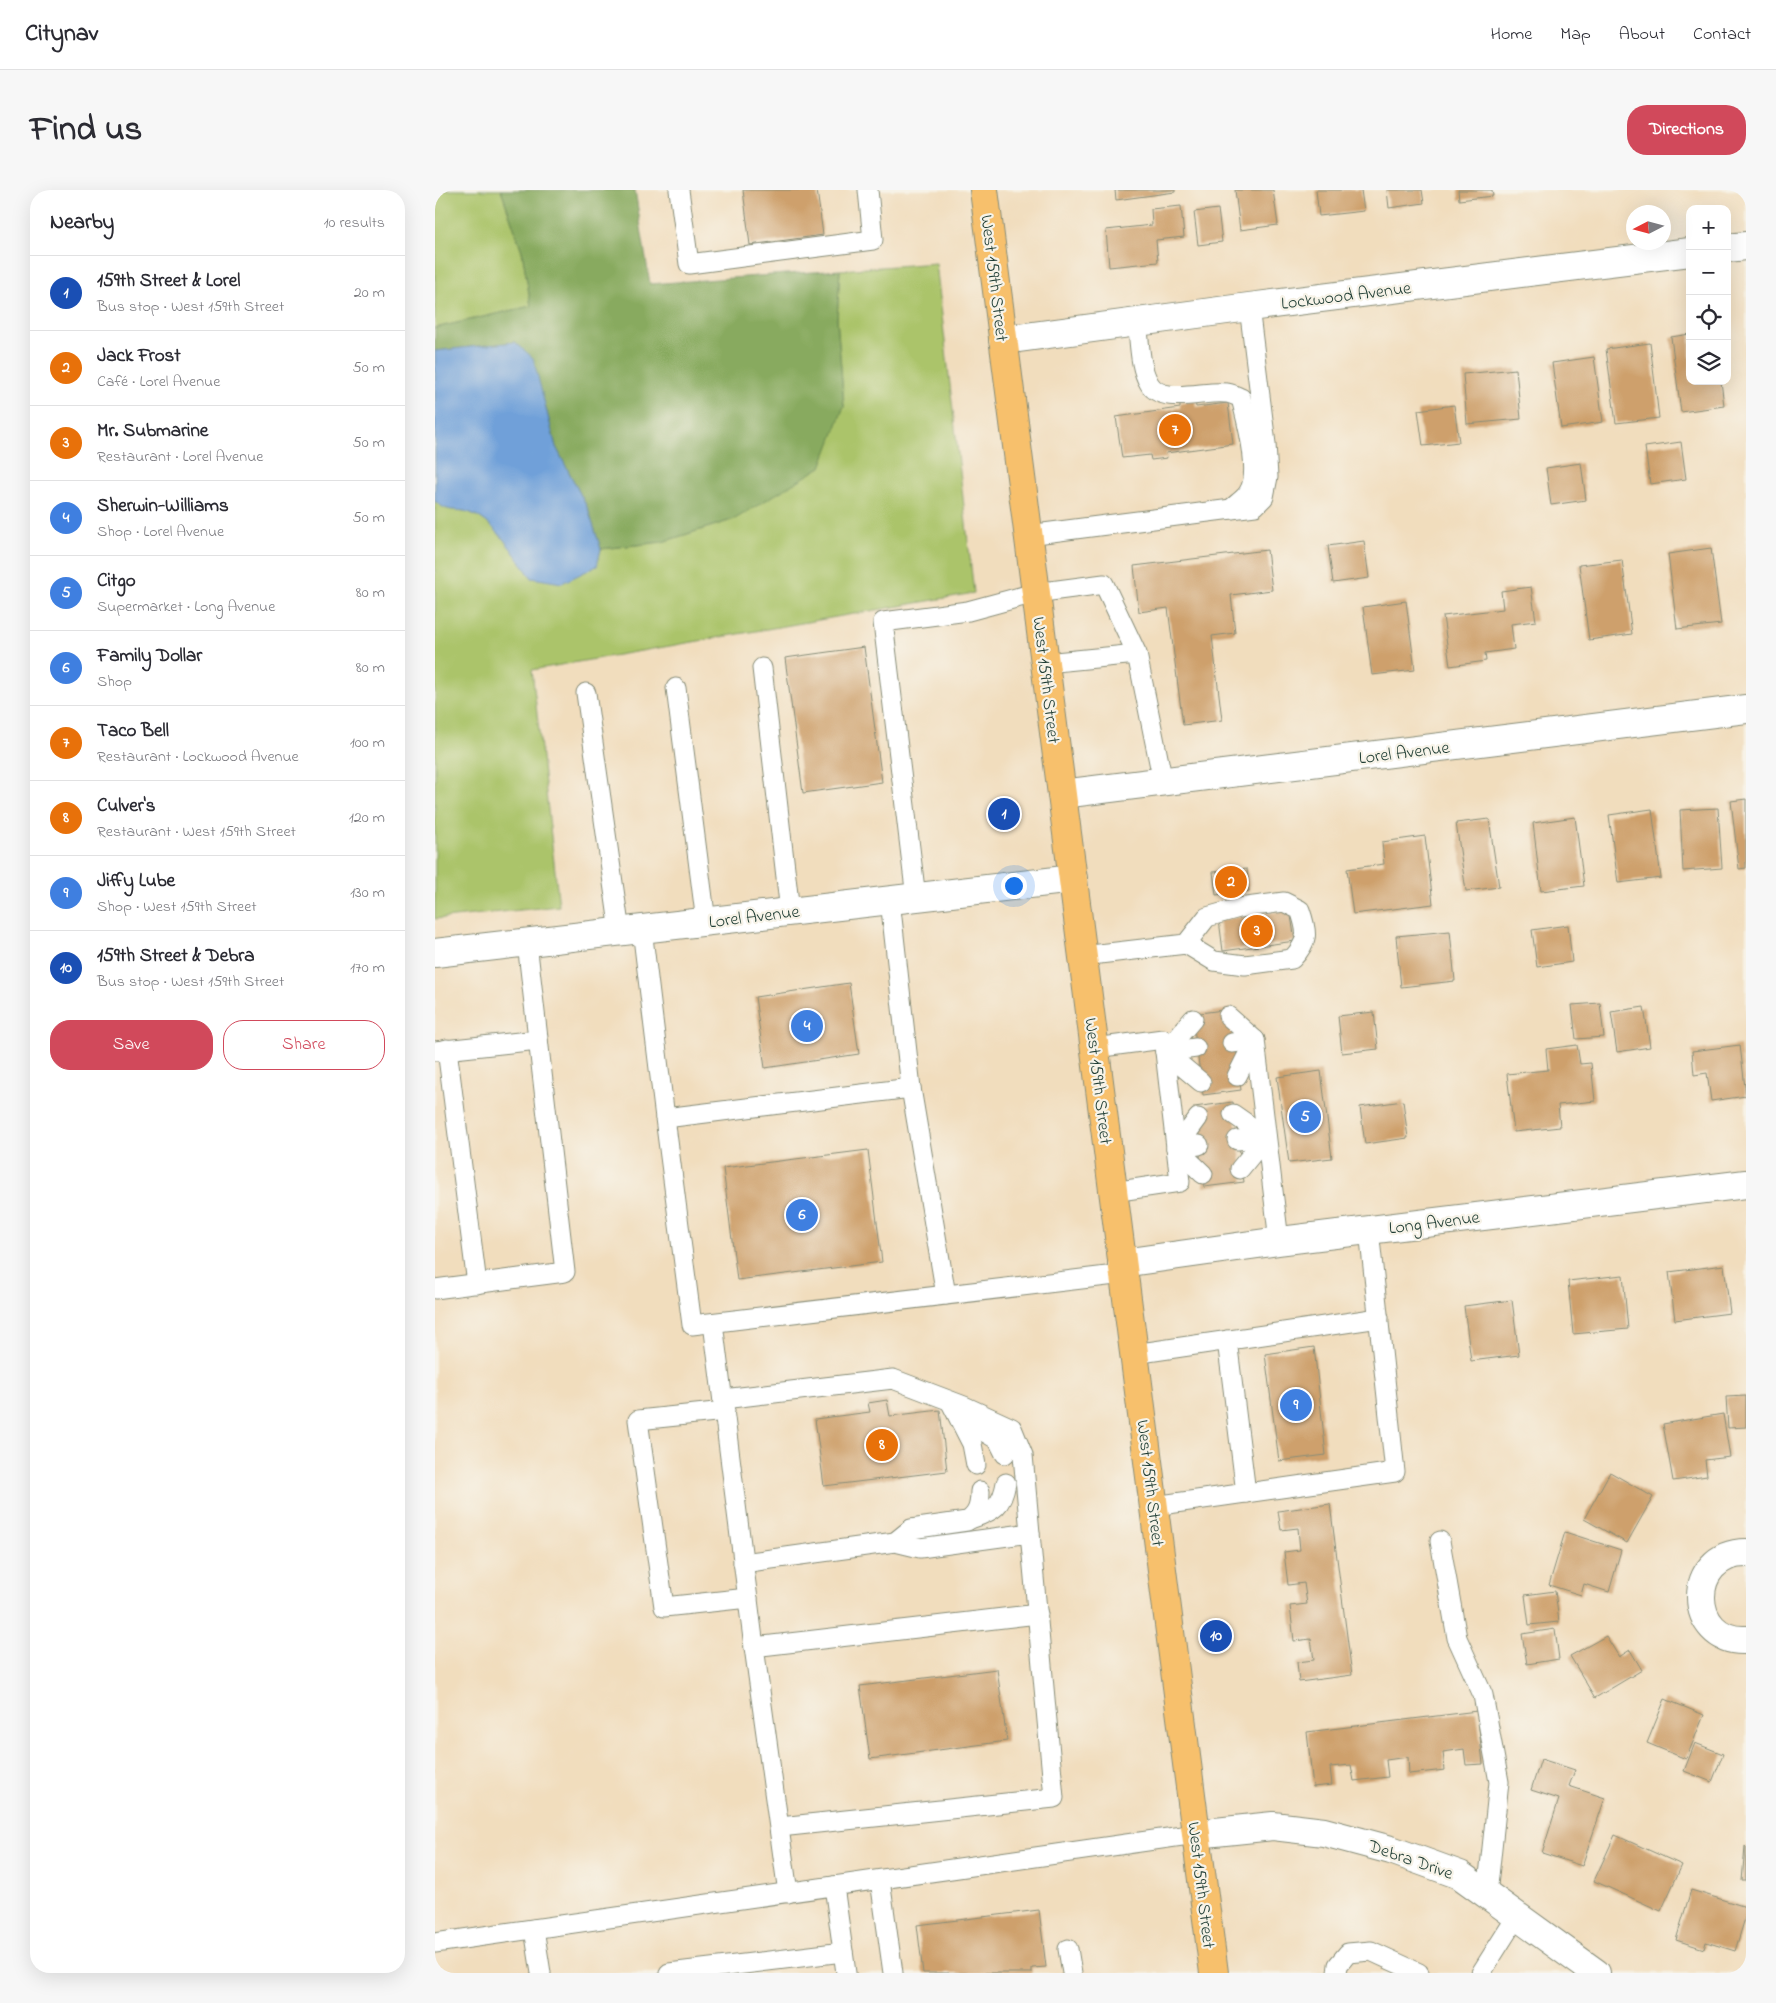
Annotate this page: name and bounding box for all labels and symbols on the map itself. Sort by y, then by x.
north arrow [1626,205,1671,250]
street label: West 159th Street [972,213,1014,343]
street label: Lockwood Avenue [1280,276,1414,318]
pin: 7 [1159,411,1191,449]
street label: West 159th Street [1024,615,1066,745]
street label: Lorel Avenue [1357,735,1452,772]
pin: 1 [988,795,1020,833]
pin: 2 [1215,863,1247,901]
your location [1001,873,1027,899]
street label: Lorel Avenue [707,899,802,936]
pin: 3 [1241,912,1273,950]
pin: 4 [791,1007,823,1045]
street label: West 159th Street [1076,1016,1118,1146]
pin: 5 [1289,1098,1321,1136]
pin: 6 [786,1196,818,1234]
street label: Long Avenue [1387,1205,1482,1243]
pin: 9 [1280,1386,1312,1424]
street label: West 159th Street [1128,1418,1170,1548]
pin: 8 [866,1426,898,1464]
pin: 10 [1200,1617,1232,1655]
street label: West 159th Street [1179,1820,1221,1950]
street label: Debra Drive [1363,1834,1457,1888]

